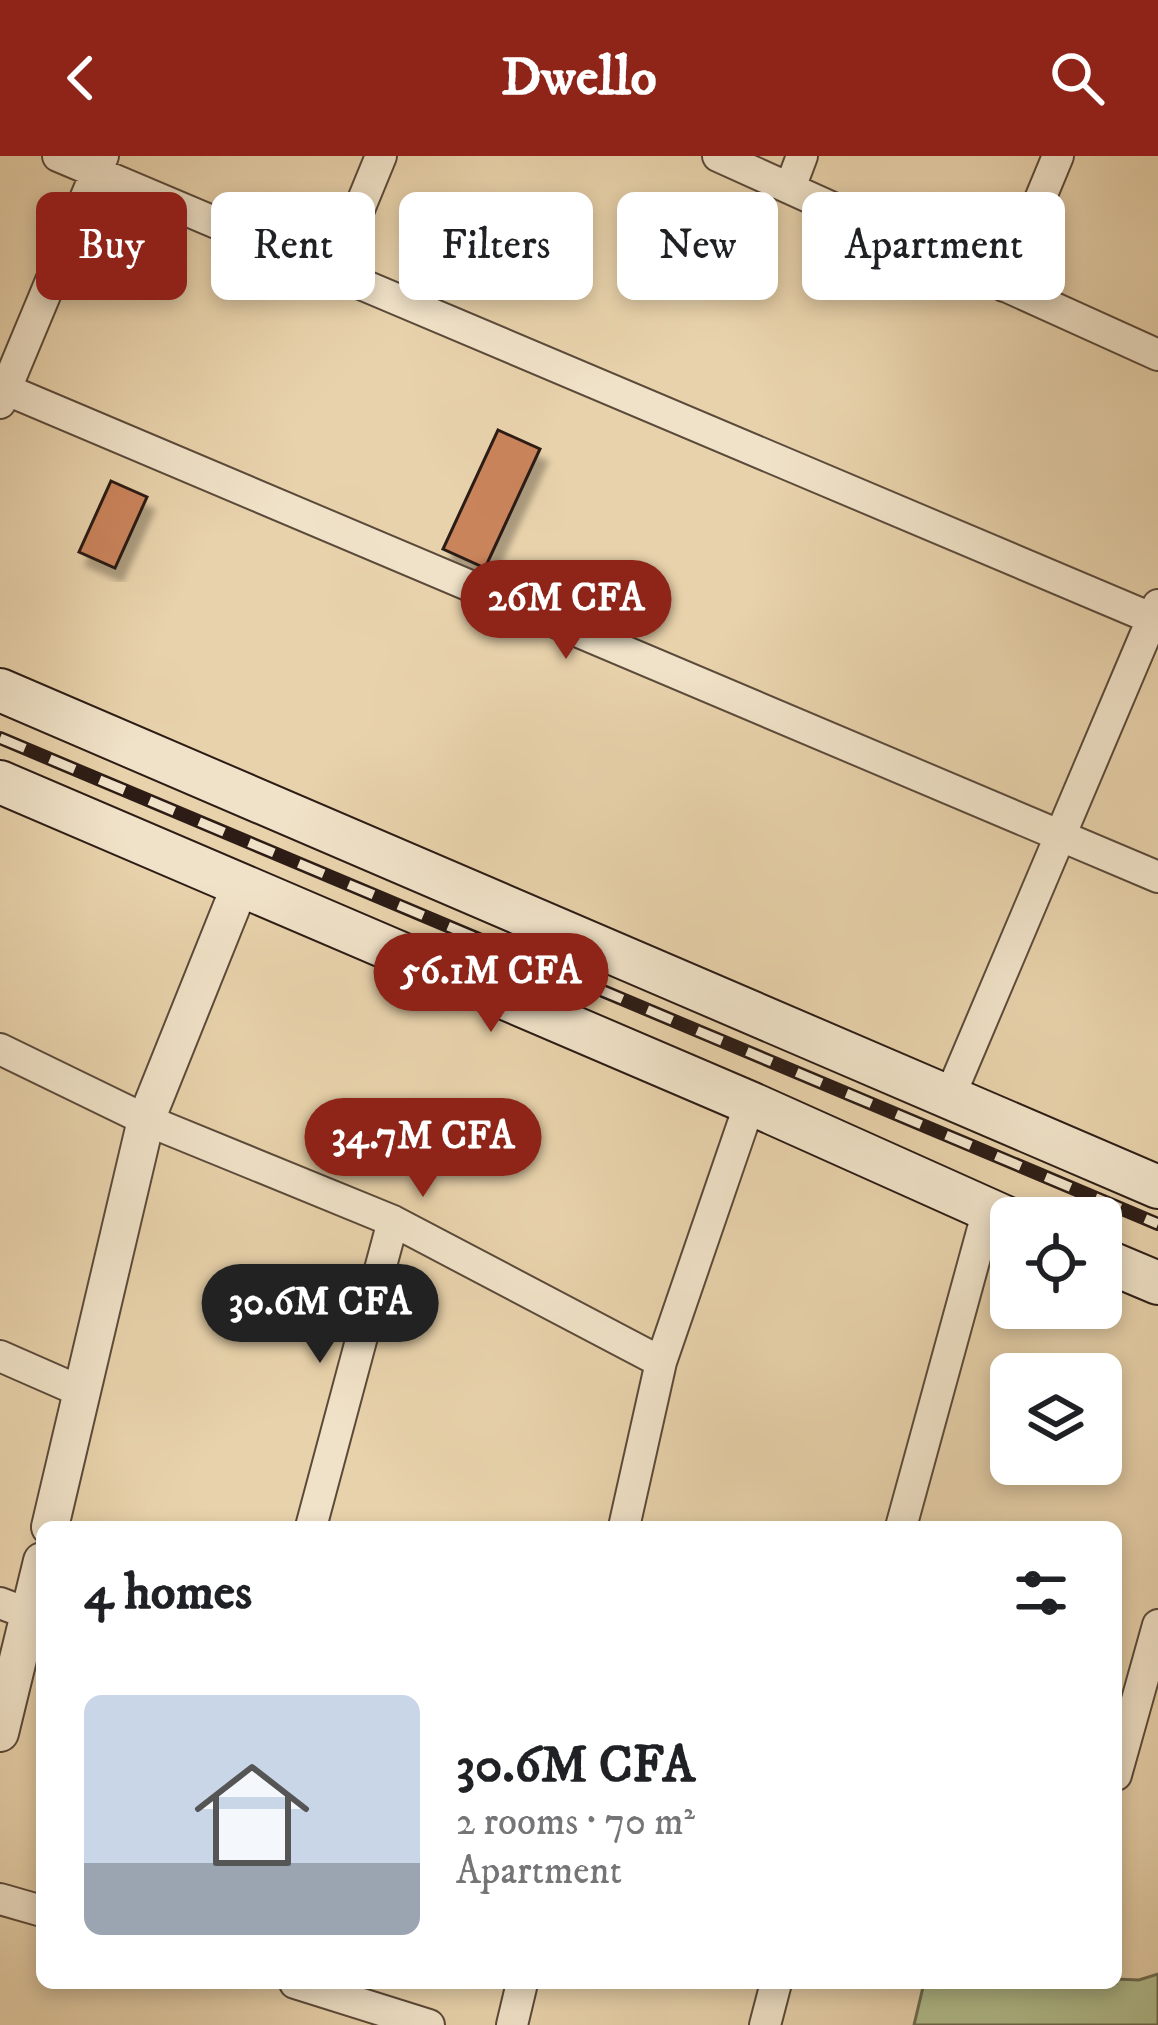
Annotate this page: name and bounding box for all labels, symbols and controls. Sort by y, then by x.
icon: back [48,45,114,111]
text: Dwello [501,45,657,112]
icon: search [1044,45,1110,111]
chip: Buy [36,192,187,300]
chip: Rent [211,192,375,300]
chip: Filters [399,192,593,300]
chip: New [617,192,778,300]
chip: Apartment [802,192,1065,300]
pin: 26M CFA [455,560,677,662]
text: 26M CFA [487,574,645,623]
pin: 56.1M CFA [354,933,628,1035]
text: 56.1M CFA [401,947,581,996]
pin: 34.7M CFA [286,1098,560,1200]
text: 34.7M CFA [331,1112,515,1161]
map controls [990,1197,1122,1485]
button: locate [990,1197,1122,1329]
pin: 30.6M CFA [183,1264,457,1366]
text: 30.6M CFA [229,1278,411,1327]
button: layers [990,1353,1122,1485]
icon: filters [1008,1560,1074,1626]
text: 4 homes [84,1561,252,1625]
text: 30.6M CFA [456,1734,695,1798]
icon: home [180,1743,324,1887]
text: 2 rooms · 70 m² [456,1798,695,1847]
text: Apartment [456,1847,622,1896]

